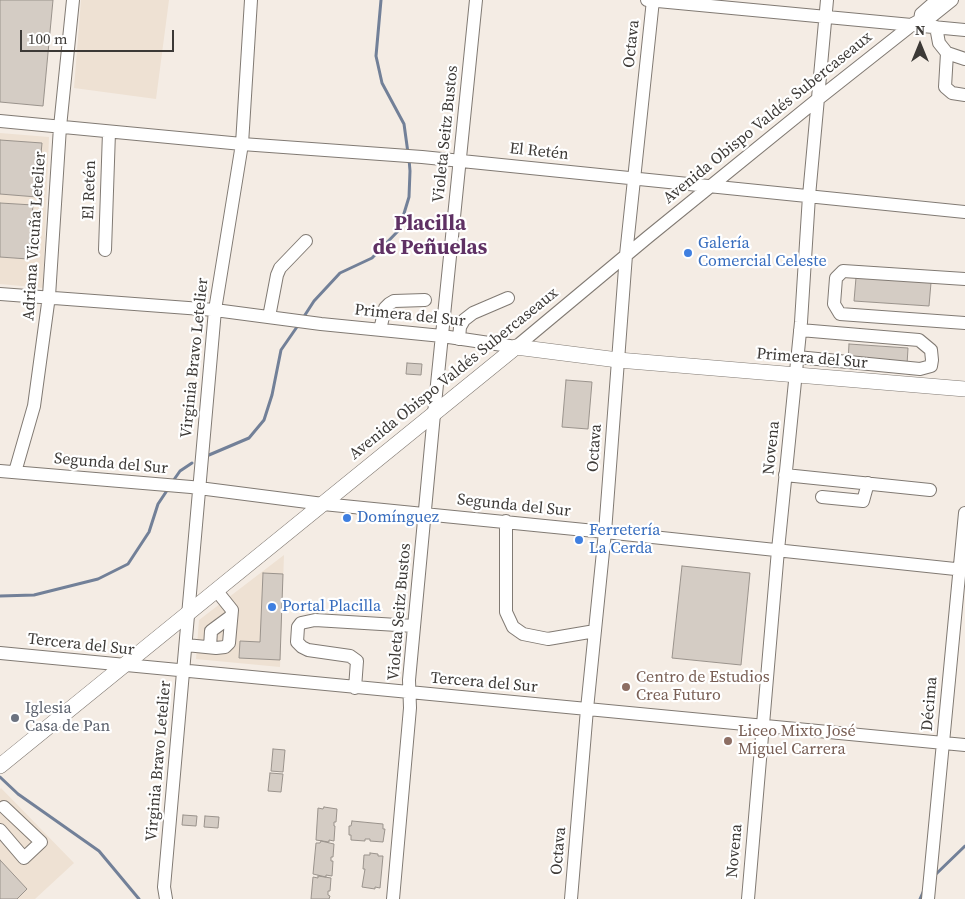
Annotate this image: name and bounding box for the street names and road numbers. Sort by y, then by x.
street label: Octava [620,19,644,69]
street label: Avenida Obispo Valdés Subercaseaux [660,28,876,208]
street label: Violeta Seitz Bustos [429,64,463,204]
street label: El Retén [508,139,570,165]
street label: Adriana Vicuña Letelier [20,151,50,321]
street label: El Retén [79,160,101,220]
street label: Virginia Bravo Letelier [177,277,213,439]
street label: Avenida Obispo Valdés Subercaseaux [346,284,562,464]
street label: Primera del Sur [354,301,466,331]
street label: Primera del Sur [756,345,868,373]
street label: Novena [760,420,784,476]
street label: Octava [584,423,606,473]
street label: Segunda del Sur [53,449,169,479]
street label: Segunda del Sur [456,490,572,522]
street label: Violeta Seitz Bustos [384,542,416,682]
street label: Tercera del Sur [27,630,135,660]
street label: Tercera del Sur [430,669,538,697]
street label: Décima [918,676,942,732]
street label: Virginia Bravo Letelier [142,680,176,842]
street label: Novena [723,823,747,879]
street label: Octava [547,826,571,876]

